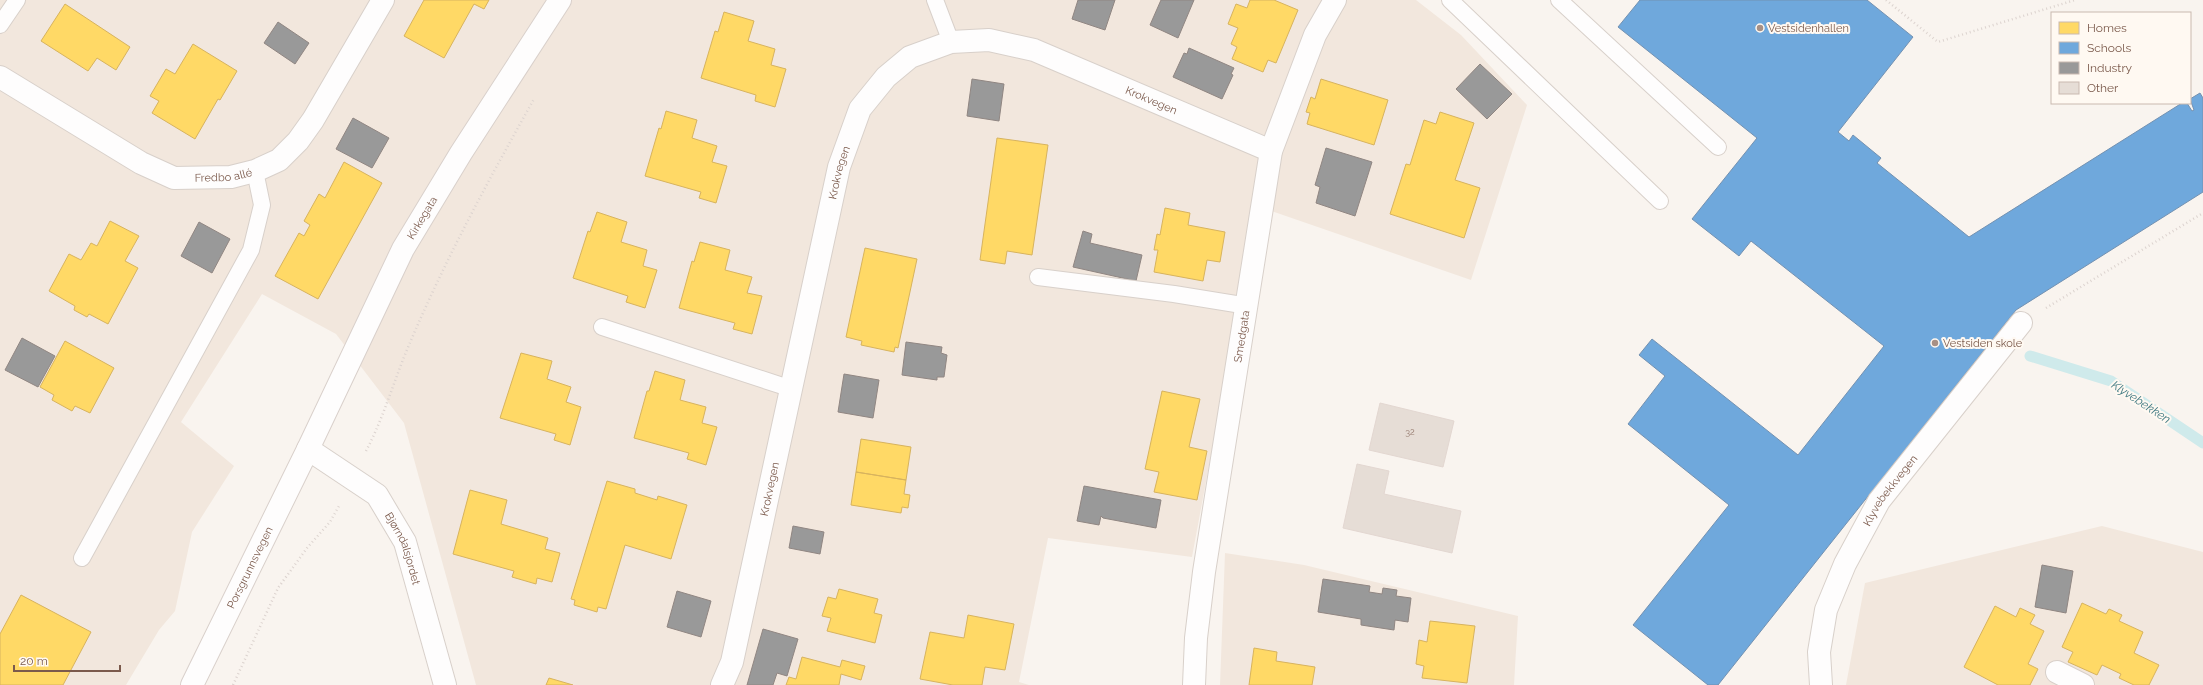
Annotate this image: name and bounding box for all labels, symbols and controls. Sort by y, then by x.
legend [2051,12,2191,104]
text: Homes [2087,21,2127,35]
place label: Vestsidenhallen [1768,22,1849,35]
marker: Vestsidenhallen [1755,23,1765,33]
text: Schools [2087,41,2131,55]
text: Industry [2087,61,2133,75]
text: Other [2087,81,2119,95]
street label: Krokvegen [1123,83,1179,117]
street label: Krokvegen [826,144,853,201]
street label: Fredbo allé [195,165,254,184]
street label: Kirkegata [404,194,440,241]
street label: Smedgata [1231,310,1252,363]
place label: Vestsiden skole [1943,337,2023,350]
marker: Vestsiden skole [1930,338,1940,348]
water label: Klyvebekken [2109,378,2173,426]
house number: 32 [1405,427,1415,437]
street label: Klyvebekkvegen [1860,452,1920,528]
street label: Krokvegen [757,461,782,517]
street label: Bjørndalsjordet [382,510,423,587]
street label: Porsgrunnsvegen [224,524,275,611]
scale bar [14,647,120,673]
text: 20 m [20,654,48,668]

